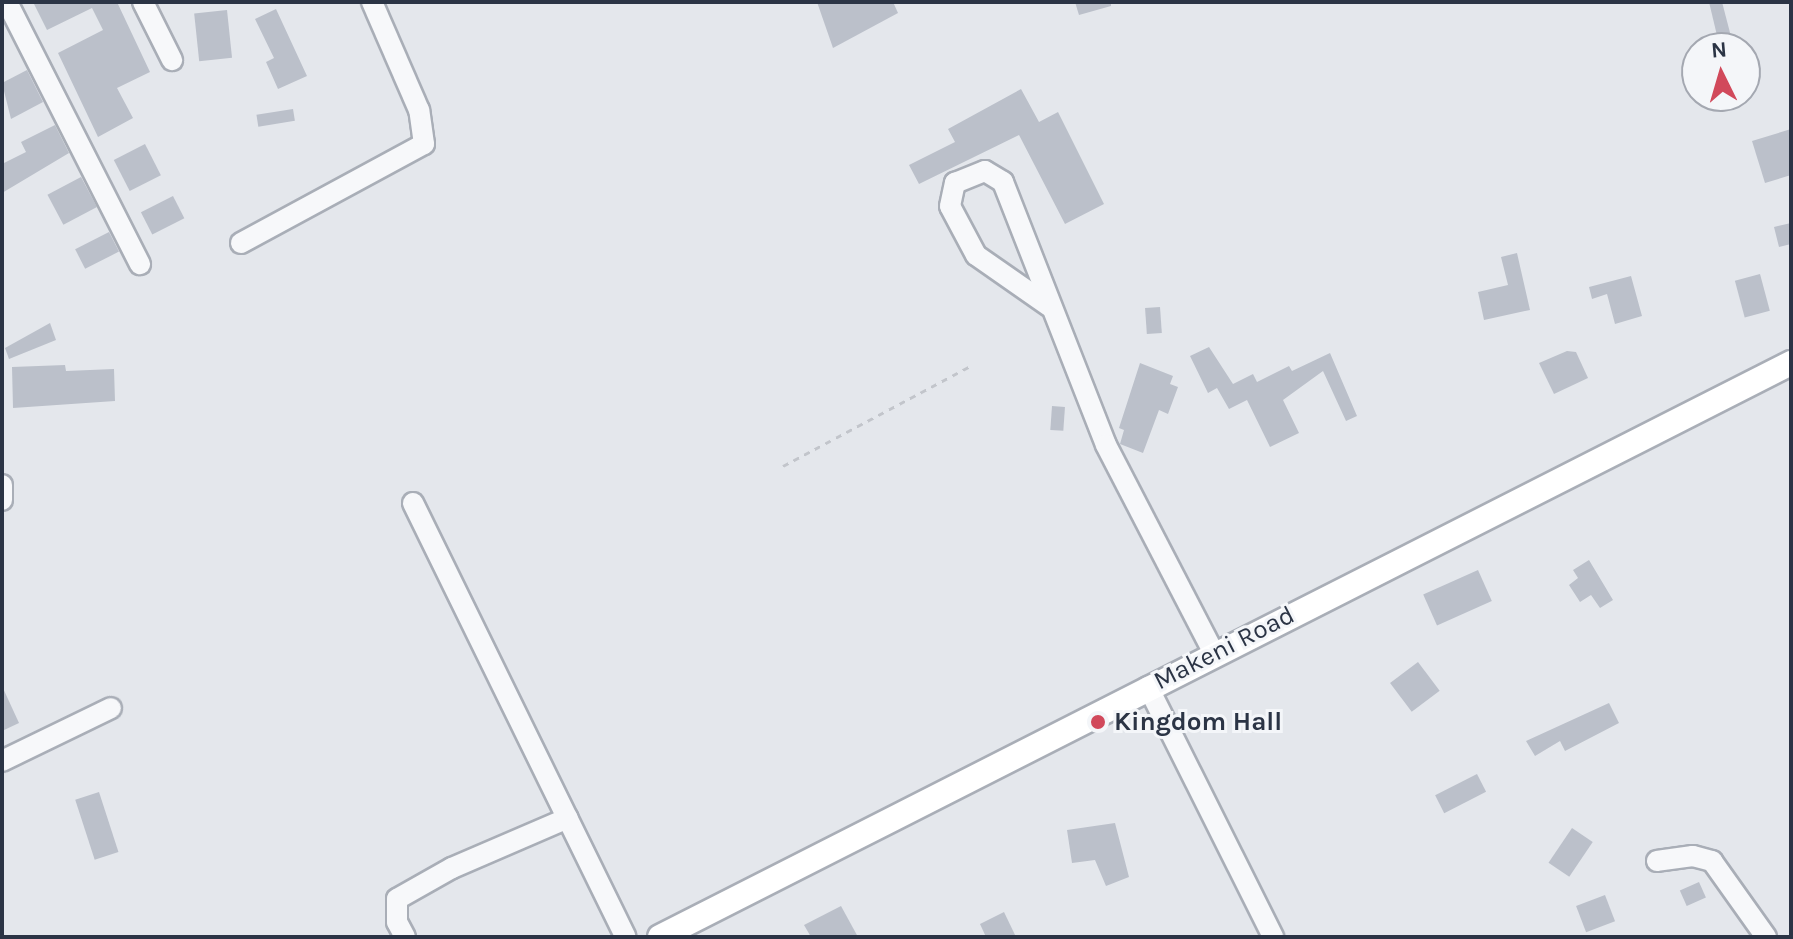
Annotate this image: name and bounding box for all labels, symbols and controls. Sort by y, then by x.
north arrow [1681,32,1761,112]
text: N [1710,36,1728,64]
street label: Makeni Road [1148,599,1300,697]
place label: Kingdom Hall [1114,706,1282,738]
marker: Kingdom Hall [1089,713,1107,731]

